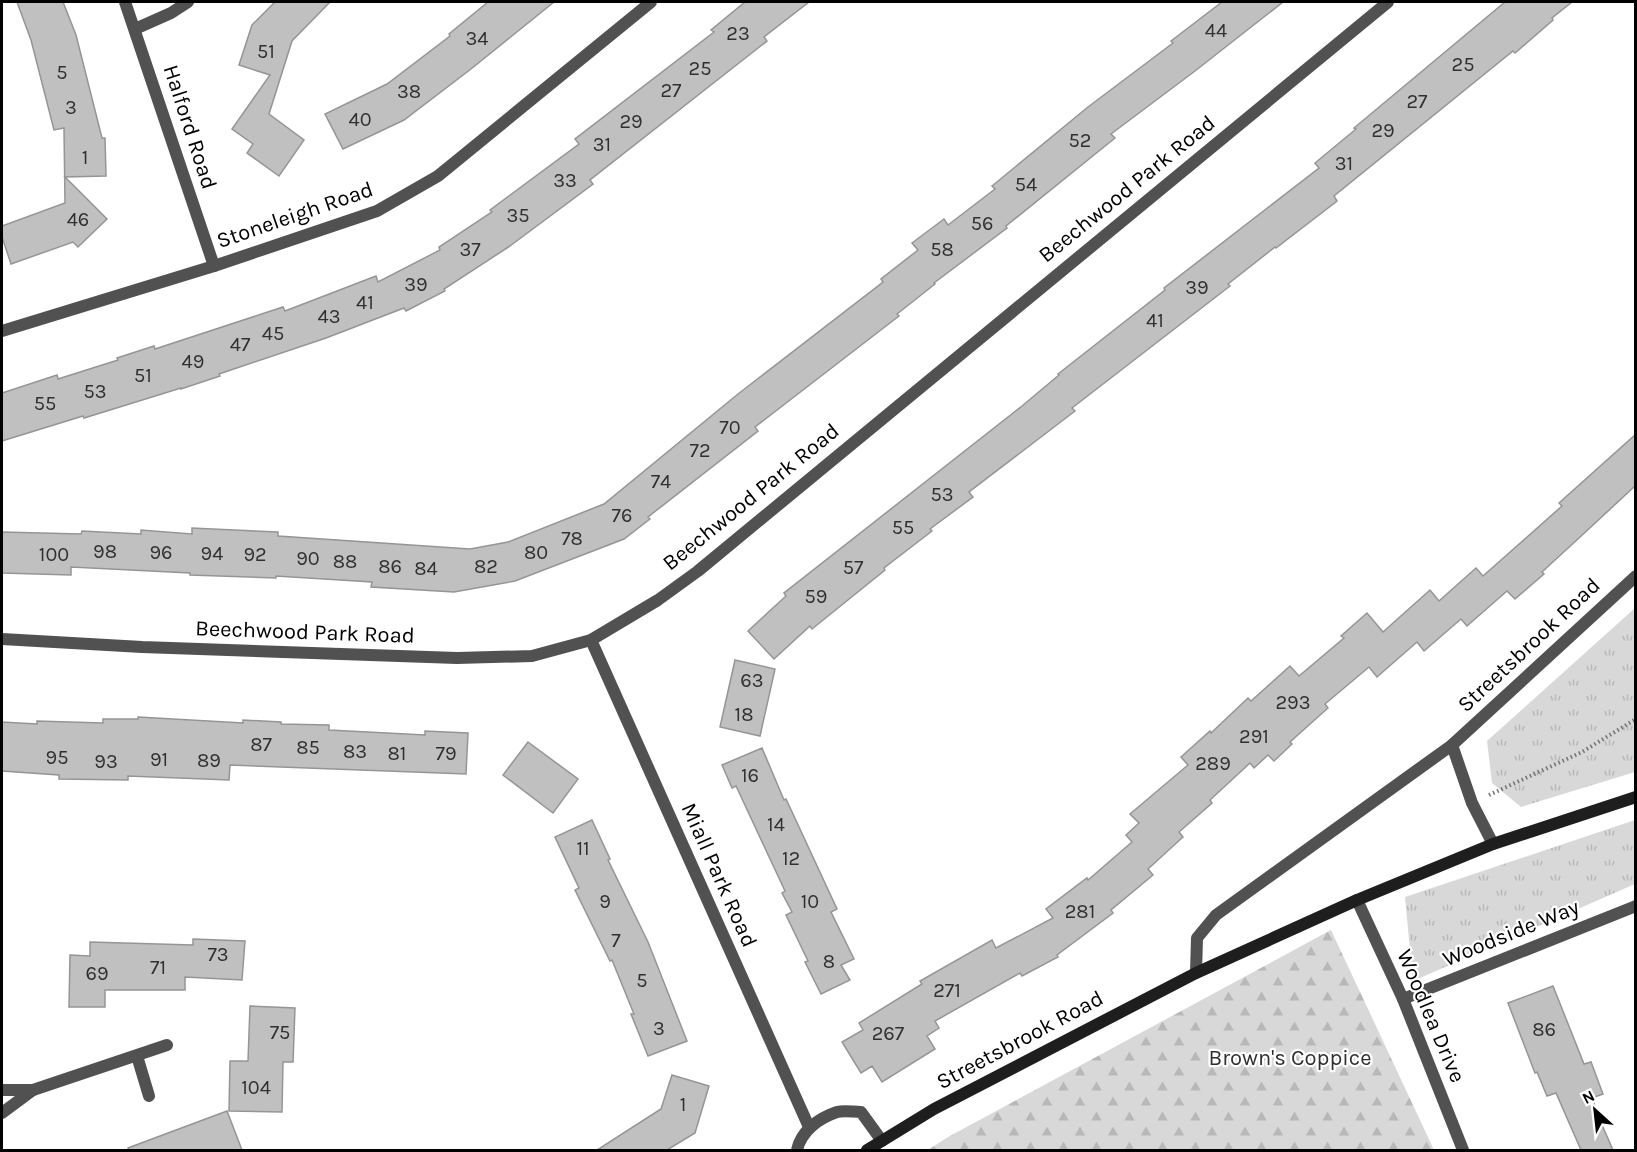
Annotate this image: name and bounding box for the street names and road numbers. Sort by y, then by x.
street label: Halford Road [158,61,222,193]
street label: Beechwood Park Road [1033,110,1221,268]
street label: Stoneleigh Road [213,176,377,254]
street label: Beechwood Park Road [657,418,845,576]
street label: Streetsbrook Road [1452,572,1606,718]
street label: Beechwood Park Road [195,615,415,649]
street label: Miall Park Road [676,799,762,951]
street label: Woodside Way [1439,894,1583,972]
street label: Woodlea Drive [1391,945,1471,1087]
street label: Streetsbrook Road [932,985,1108,1095]

